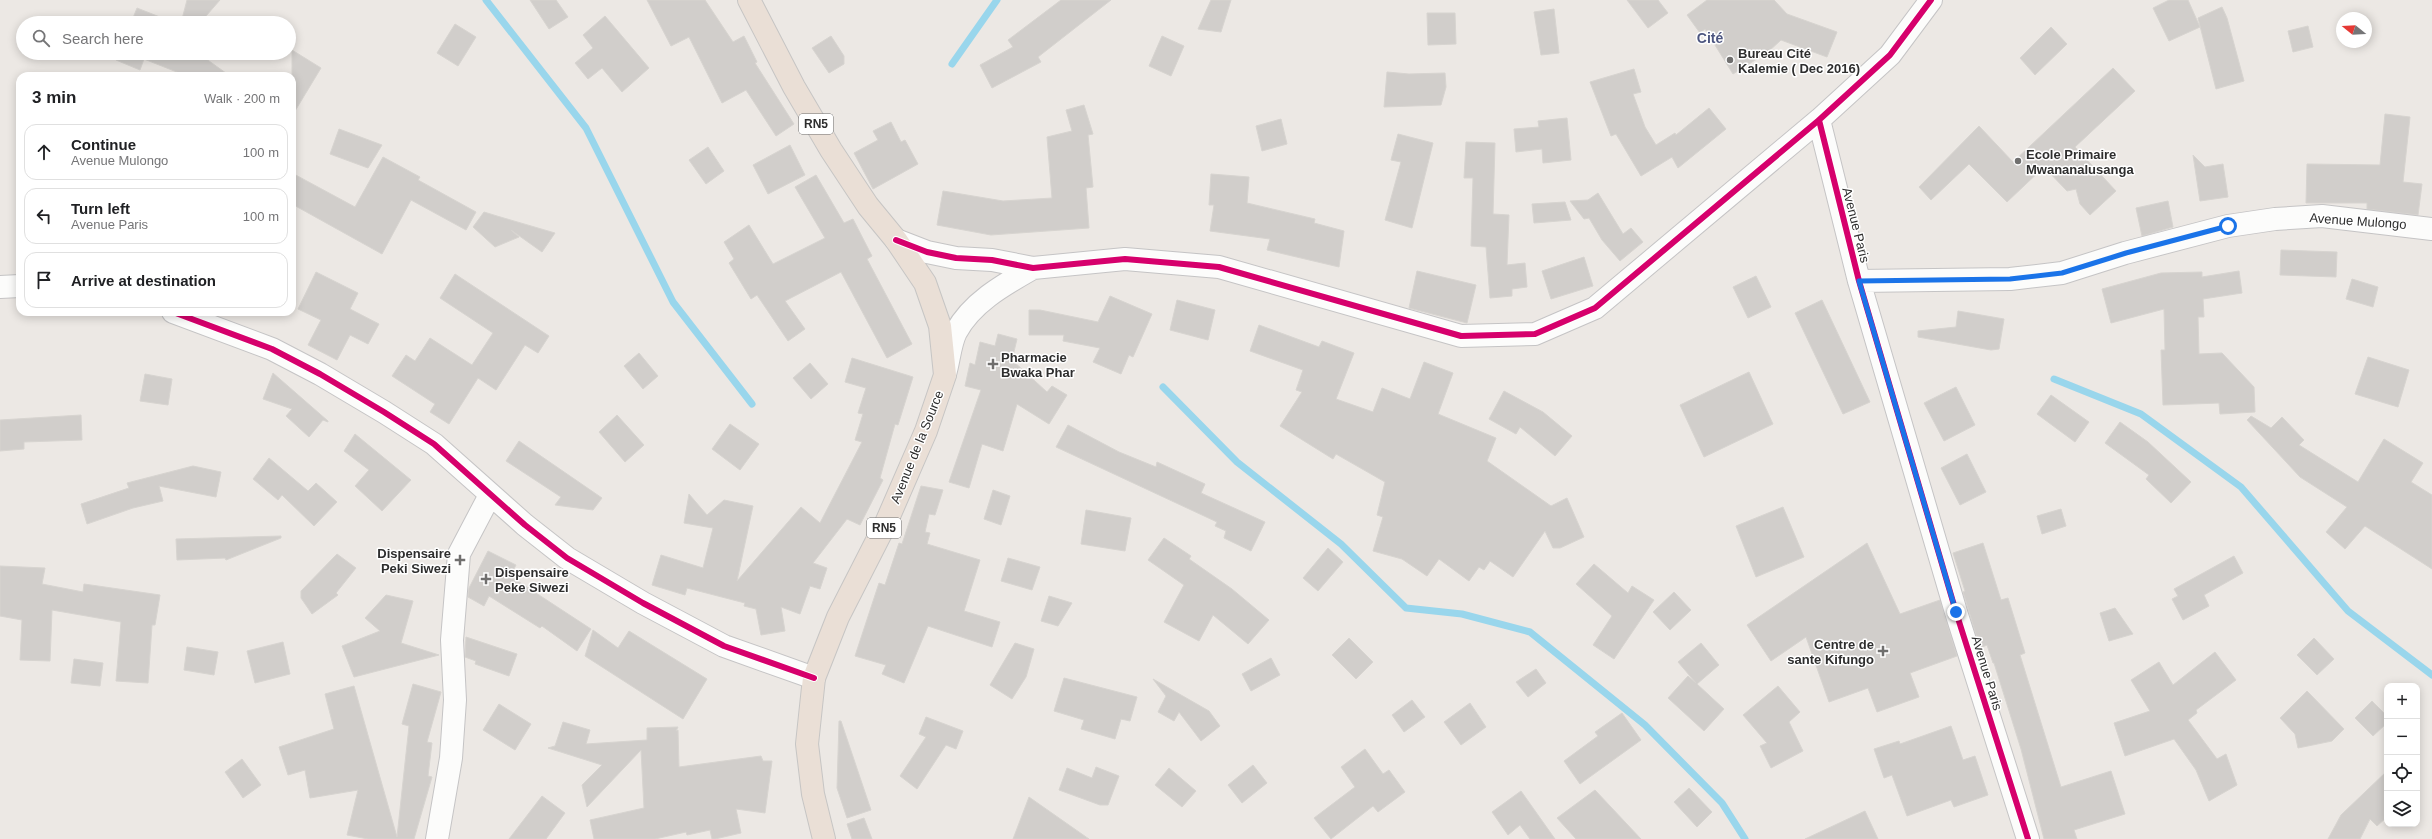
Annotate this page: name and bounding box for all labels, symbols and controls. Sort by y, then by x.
north arrow [2336,12,2372,48]
search box [16,16,296,60]
icon: search [30,27,52,49]
text: Search here [62,30,144,47]
district label: Cité [1697,30,1723,46]
place label: Bureau Cité Kalemie ( Dec 2016) [1738,46,1860,76]
marker: Bureau Cité Kalemie ( Dec 2016) [1725,55,1735,65]
text: 3 min [32,88,76,107]
text: Walk · 200 m [204,91,280,106]
road number: RN5 [799,114,833,134]
text: Continue [71,136,136,153]
icon: ahead [33,141,55,163]
text: 100 m [243,145,279,160]
place label: Ecole Primaire Mwananalusanga [2026,147,2134,177]
text: Avenue Mulongo [71,153,168,168]
marker: Ecole Primaire Mwananalusanga [2013,156,2023,166]
street label: Avenue Paris [1839,186,1873,265]
text: Turn left [71,200,130,217]
icon: left [33,205,55,227]
text: 100 m [243,209,279,224]
street label: Avenue Mulongo [2309,210,2407,232]
text: Avenue Paris [71,217,148,232]
route start [2219,217,2237,235]
icon: arrive [33,269,55,291]
text: Arrive at destination [71,272,216,289]
place label: Pharmacie Bwaka Phar [1001,350,1075,380]
marker: Pharmacie Bwaka Phar [988,359,998,369]
street label: Avenue de la Source [887,388,947,506]
road number: RN5 [867,518,901,538]
place label: Dispensaire Peki Siwezi [377,546,451,576]
marker: Dispensaire Peki Siwezi [454,554,466,566]
place label: Dispensaire Peke Siwezi [495,565,569,595]
marker: Dispensaire Peke Siwezi [480,573,492,585]
route end [1947,603,1965,621]
street label: Avenue Paris [1969,634,2006,713]
place label: Centre de sante Kifungo [1787,637,1874,667]
marker: Centre de sante Kifungo [1877,645,1889,657]
map controls [2384,683,2420,827]
button: + [2384,683,2420,719]
button: − [2384,719,2420,755]
button: locate [2384,755,2420,791]
button: layers [2384,791,2420,827]

